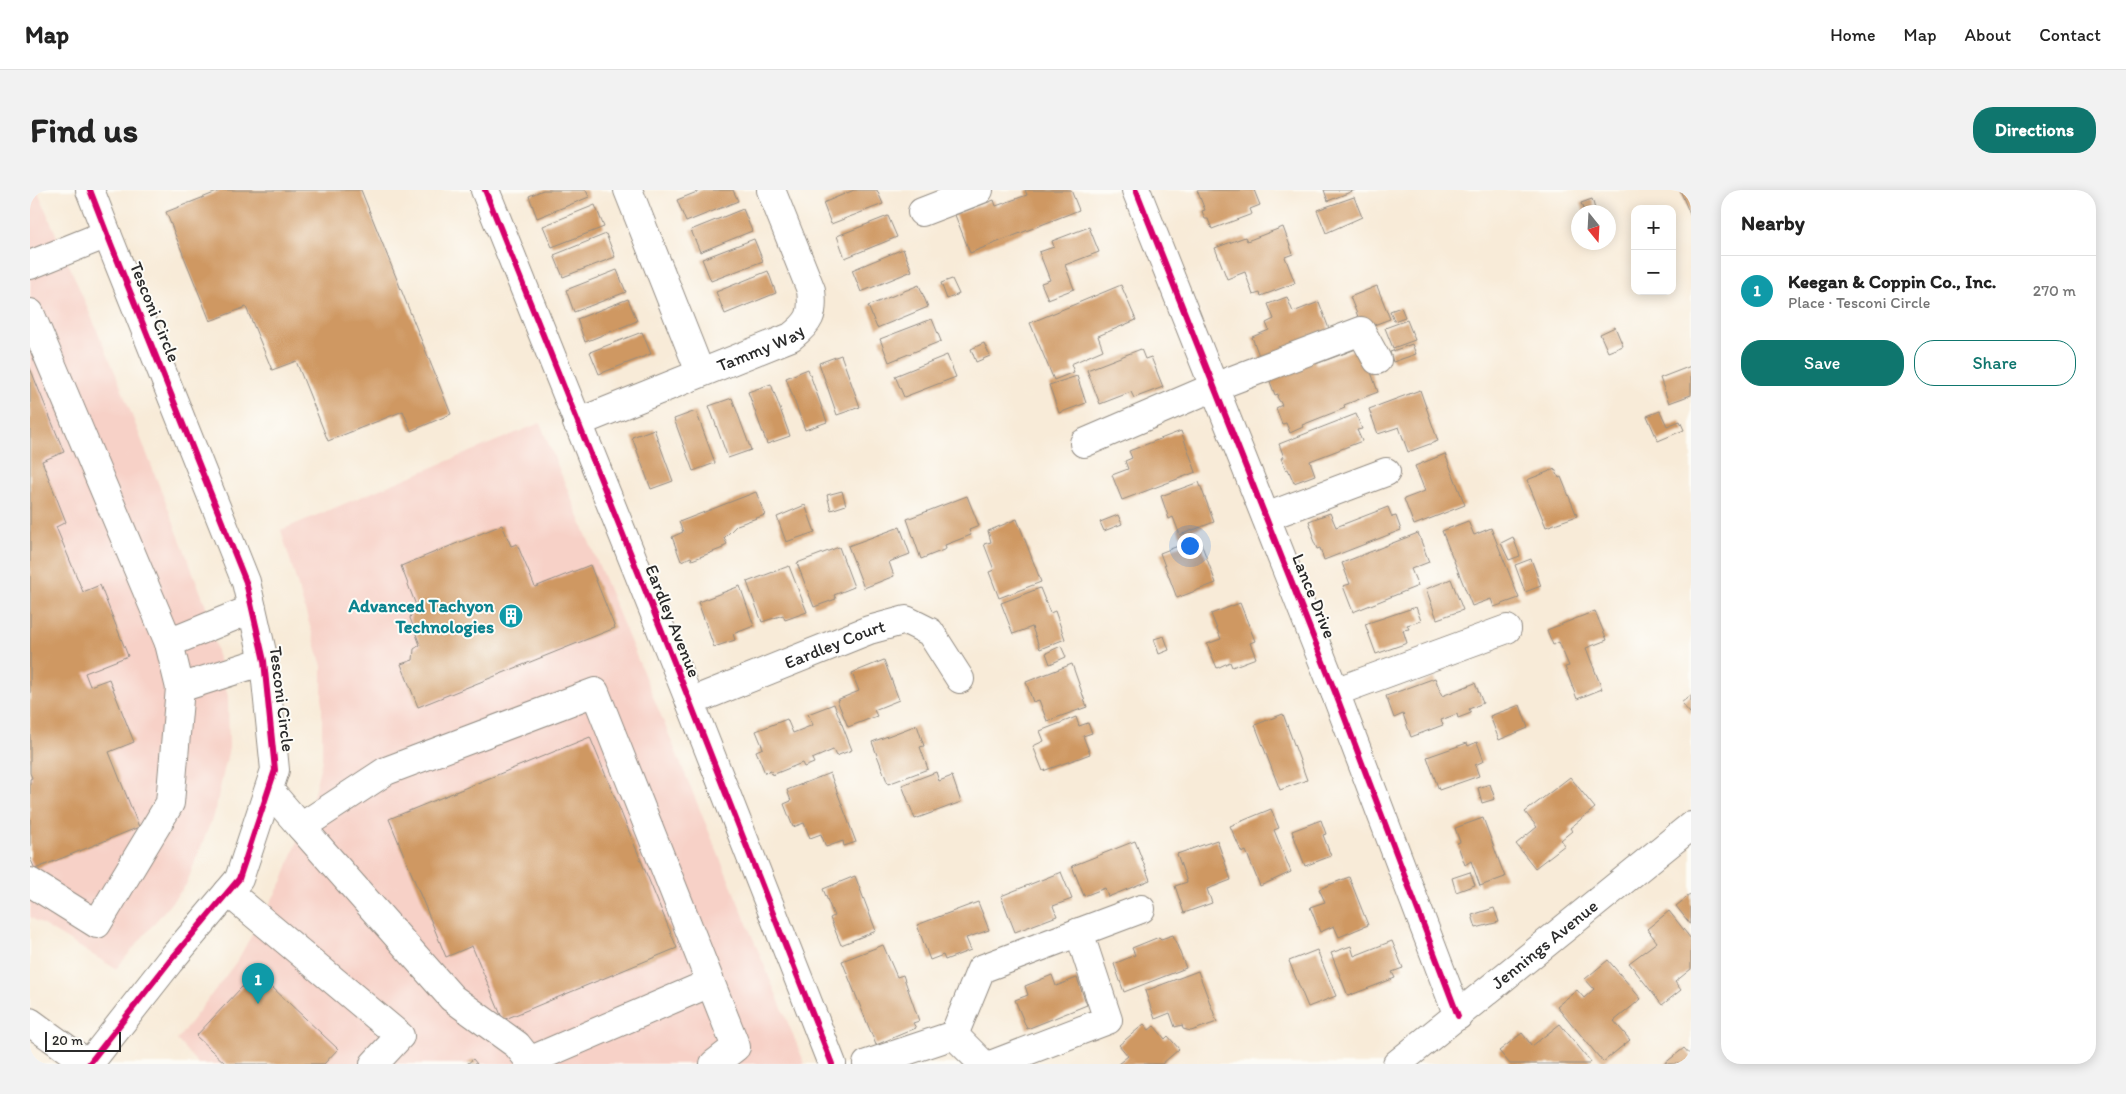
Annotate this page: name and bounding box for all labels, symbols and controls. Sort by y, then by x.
text: Map [25,20,69,49]
text: Home [1830,24,1876,46]
text: Map [1904,24,1937,46]
text: About [1965,24,2011,46]
text: Contact [2039,24,2101,46]
button: Directions [1973,107,2096,153]
text: Find us [30,109,138,151]
north arrow [1571,205,1616,250]
map controls [1631,205,1676,295]
button: + [1631,205,1676,250]
text: Nearby [1741,210,1805,235]
button: − [1631,250,1676,295]
street label: Tesconi Circle [125,259,185,365]
text: Keegan & Coppin Co., Inc. [1788,270,1996,293]
text: 1 [1753,281,1761,300]
text: 270 m [2033,281,2076,300]
text: Place · Tesconi Circle [1788,293,1930,312]
street label: Tammy Way [714,320,809,377]
button: Save [1741,340,1904,386]
button: Share [1914,340,2076,386]
your location [1177,533,1203,559]
street label: Lance Drive [1287,550,1341,642]
street label: Eardley Avenue [640,561,706,681]
place label: Advanced Tachyon Technologies [348,595,495,638]
building icon: Advanced Tachyon Technologies [498,603,524,629]
street label: Eardley Court [781,615,888,674]
street label: Tesconi Circle [265,645,299,753]
street label: Jennings Avenue [1487,895,1602,994]
pin: 1 [242,963,274,1004]
scale bar [45,1029,121,1052]
text: 20 m [52,1032,83,1049]

